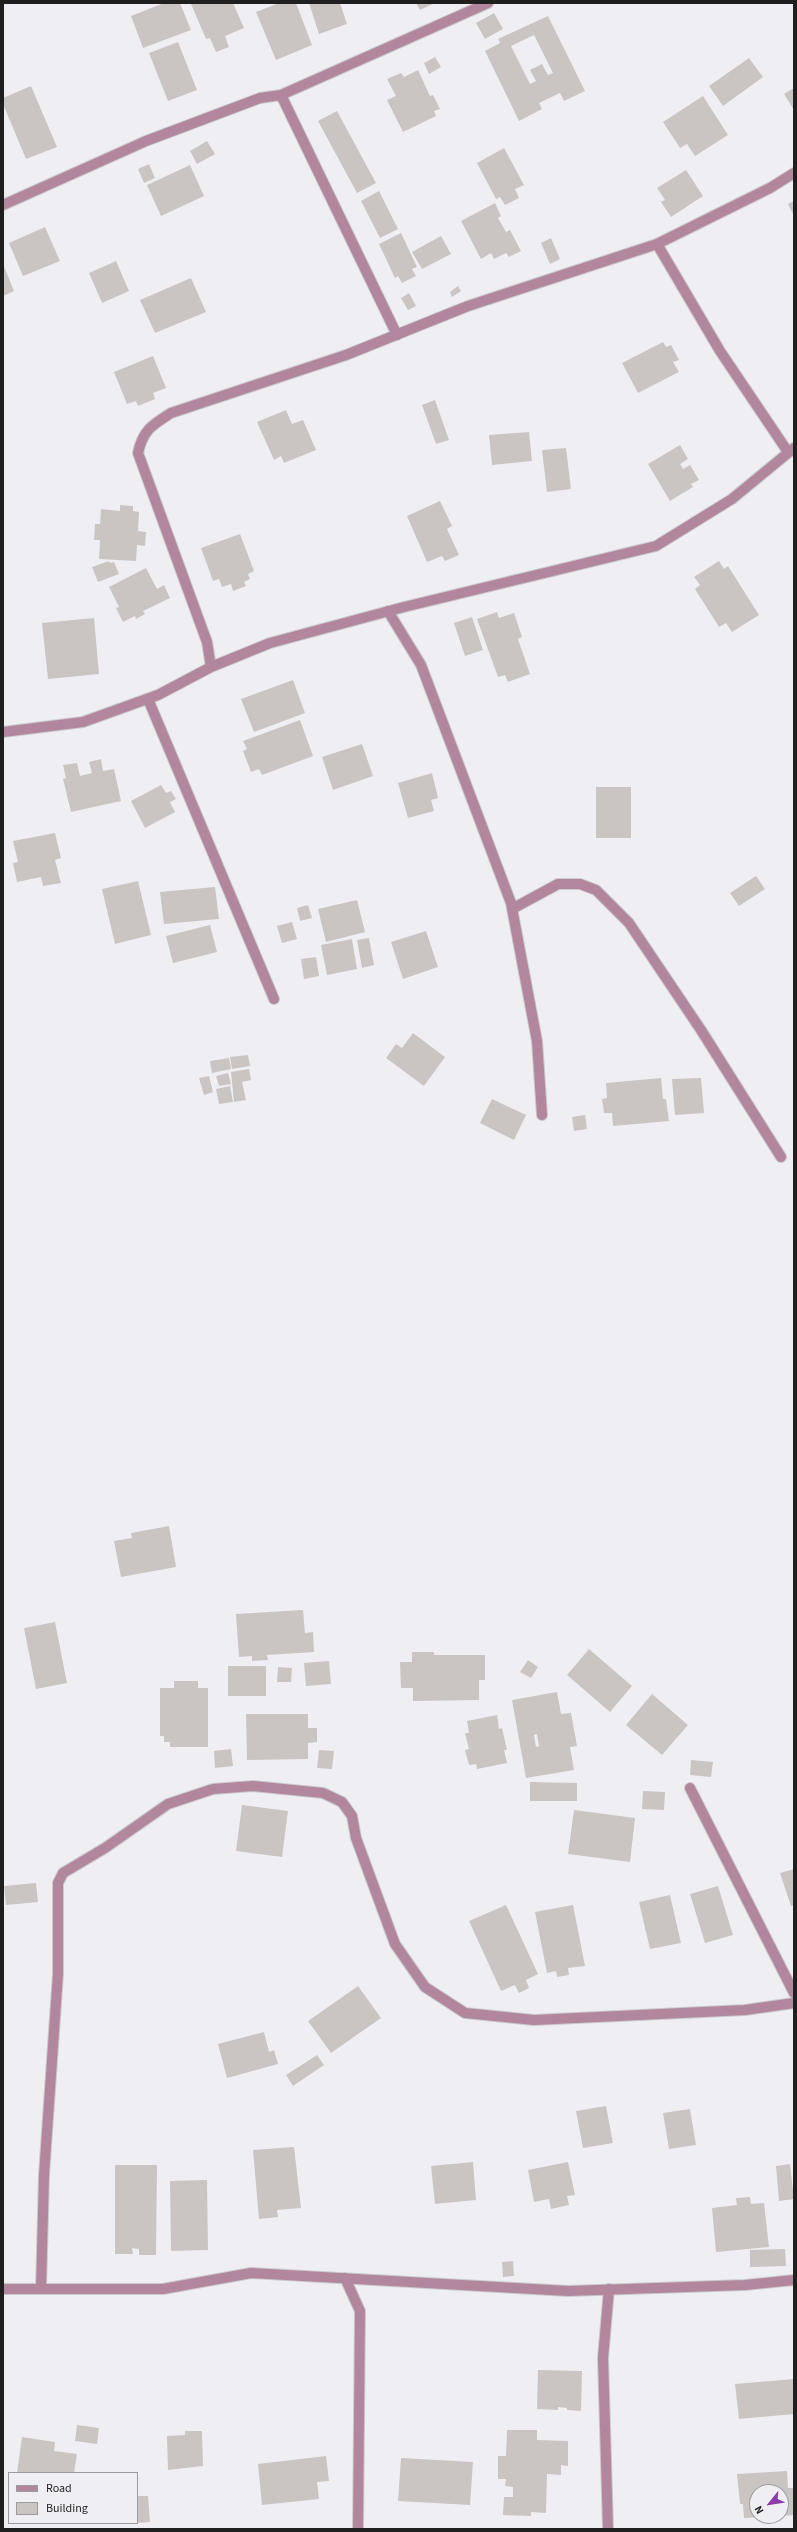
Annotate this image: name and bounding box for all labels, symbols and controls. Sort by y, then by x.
legend [8,2472,138,2524]
text: Road [46,2480,72,2497]
north arrow [749,2484,789,2524]
text: Building [46,2500,88,2517]
text: N [751,2503,767,2517]

